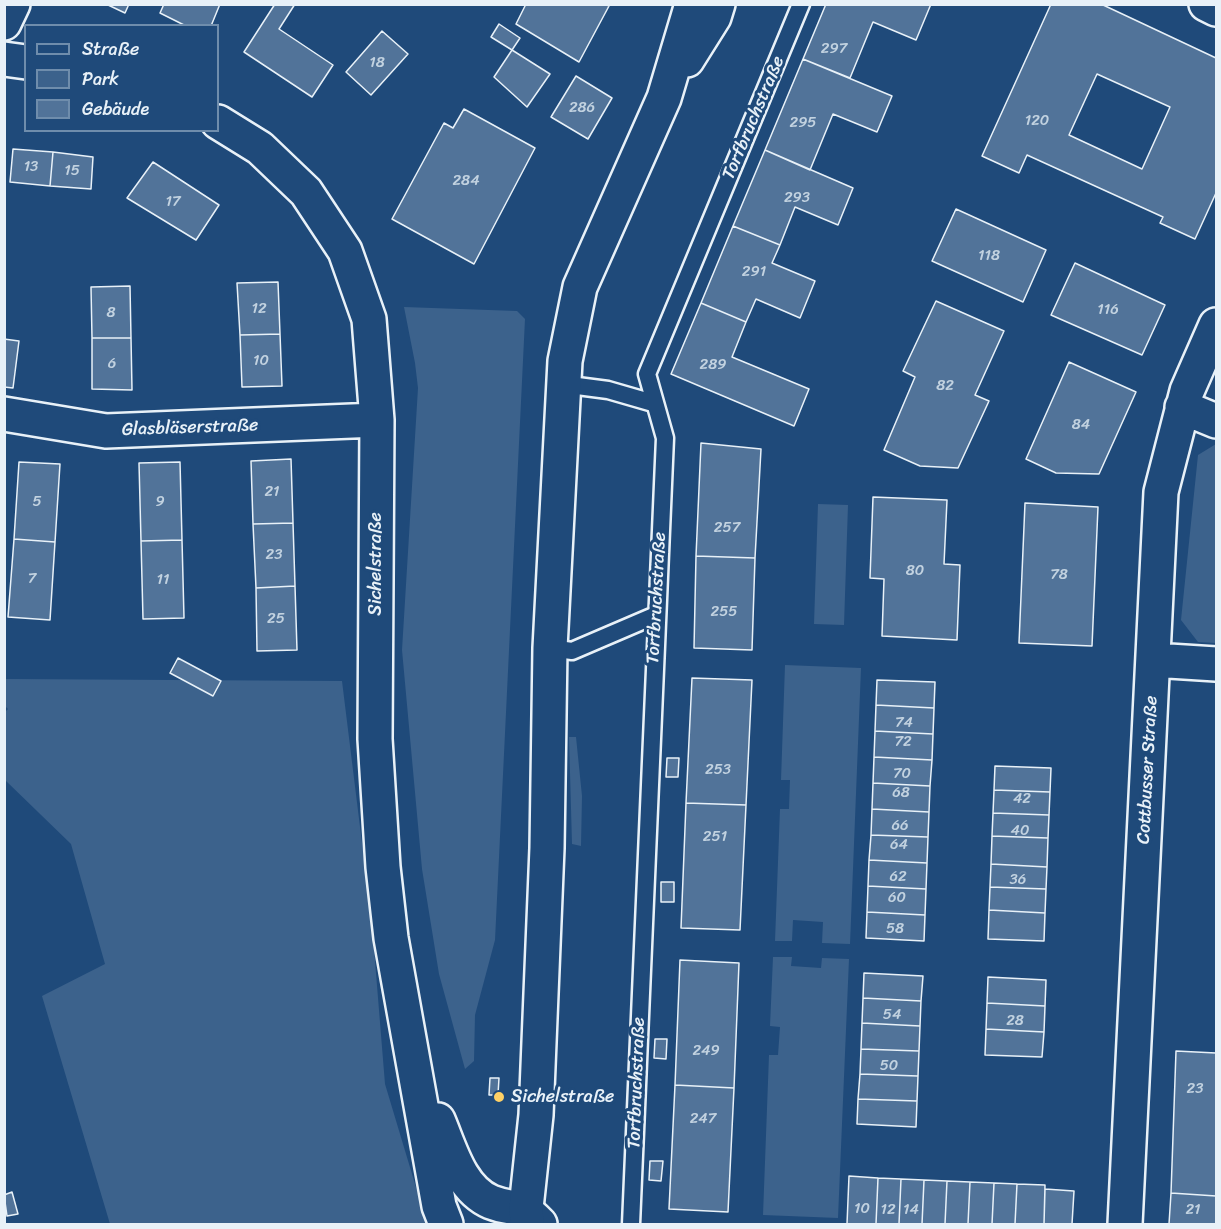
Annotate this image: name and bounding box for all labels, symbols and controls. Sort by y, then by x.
legend [24,24,219,132]
text: Straße [82,33,139,65]
house number: 297 [821,40,847,58]
street label: Torfbruchstraße [718,53,790,183]
house number: 18 [369,54,385,72]
text: Park [82,63,119,95]
text: Gebäude [82,93,149,125]
house number: 286 [569,99,595,117]
house number: 120 [1025,112,1049,130]
house number: 295 [789,114,817,132]
house number: 13 [24,158,38,176]
house number: 15 [64,162,80,180]
house number: 284 [452,172,480,190]
house number: 293 [784,189,810,207]
house number: 17 [166,193,180,211]
house number: 118 [978,247,1000,265]
house number: 291 [742,263,766,281]
house number: 12 [251,300,267,318]
house number: 116 [1097,301,1119,319]
house number: 8 [106,304,116,322]
house number: 10 [253,352,269,370]
house number: 6 [108,355,116,373]
house number: 289 [700,356,726,374]
house number: 82 [936,377,954,395]
street label: Glasbläserstraße [121,415,259,441]
house number: 84 [1072,416,1090,434]
house number: 21 [264,483,280,501]
house number: 5 [32,493,42,511]
house number: 9 [155,493,165,511]
street label: Sichelstraße [365,512,387,616]
house number: 257 [714,519,740,537]
street label: Torfbruchstraße [643,532,671,664]
house number: 23 [266,546,282,564]
house number: 80 [906,562,924,580]
house number: 78 [1050,566,1068,584]
house number: 7 [28,570,36,588]
house number: 11 [157,571,169,589]
house number: 255 [711,603,737,621]
house number: 25 [267,610,285,628]
street label: Cottbusser Straße [1133,695,1163,845]
house number: 74 [895,714,913,732]
house number: 72 [894,733,912,751]
house number: 253 [705,761,731,779]
house number: 70 [893,765,911,783]
house number: 68 [892,784,910,802]
house number: 42 [1013,790,1031,808]
house number: 66 [891,817,909,835]
house number: 40 [1011,822,1029,840]
house number: 251 [703,828,727,846]
house number: 64 [890,836,908,854]
house number: 62 [889,868,907,886]
house number: 36 [1010,871,1026,889]
house number: 60 [888,889,906,907]
house number: 58 [886,920,904,938]
house number: 54 [883,1006,901,1024]
house number: 28 [1006,1012,1024,1030]
street label: Torfbruchstraße [624,1017,650,1149]
house number: 249 [692,1042,720,1060]
house number: 50 [880,1057,898,1075]
house number: 23 [1187,1080,1203,1098]
place label: Sichelstraße [511,1086,614,1108]
marker: Sichelstraße [492,1090,506,1104]
house number: 247 [690,1110,716,1128]
house number: 10 [854,1200,870,1218]
house number: 12 [880,1201,896,1219]
house number: 14 [903,1201,919,1219]
house number: 21 [1185,1201,1201,1219]

